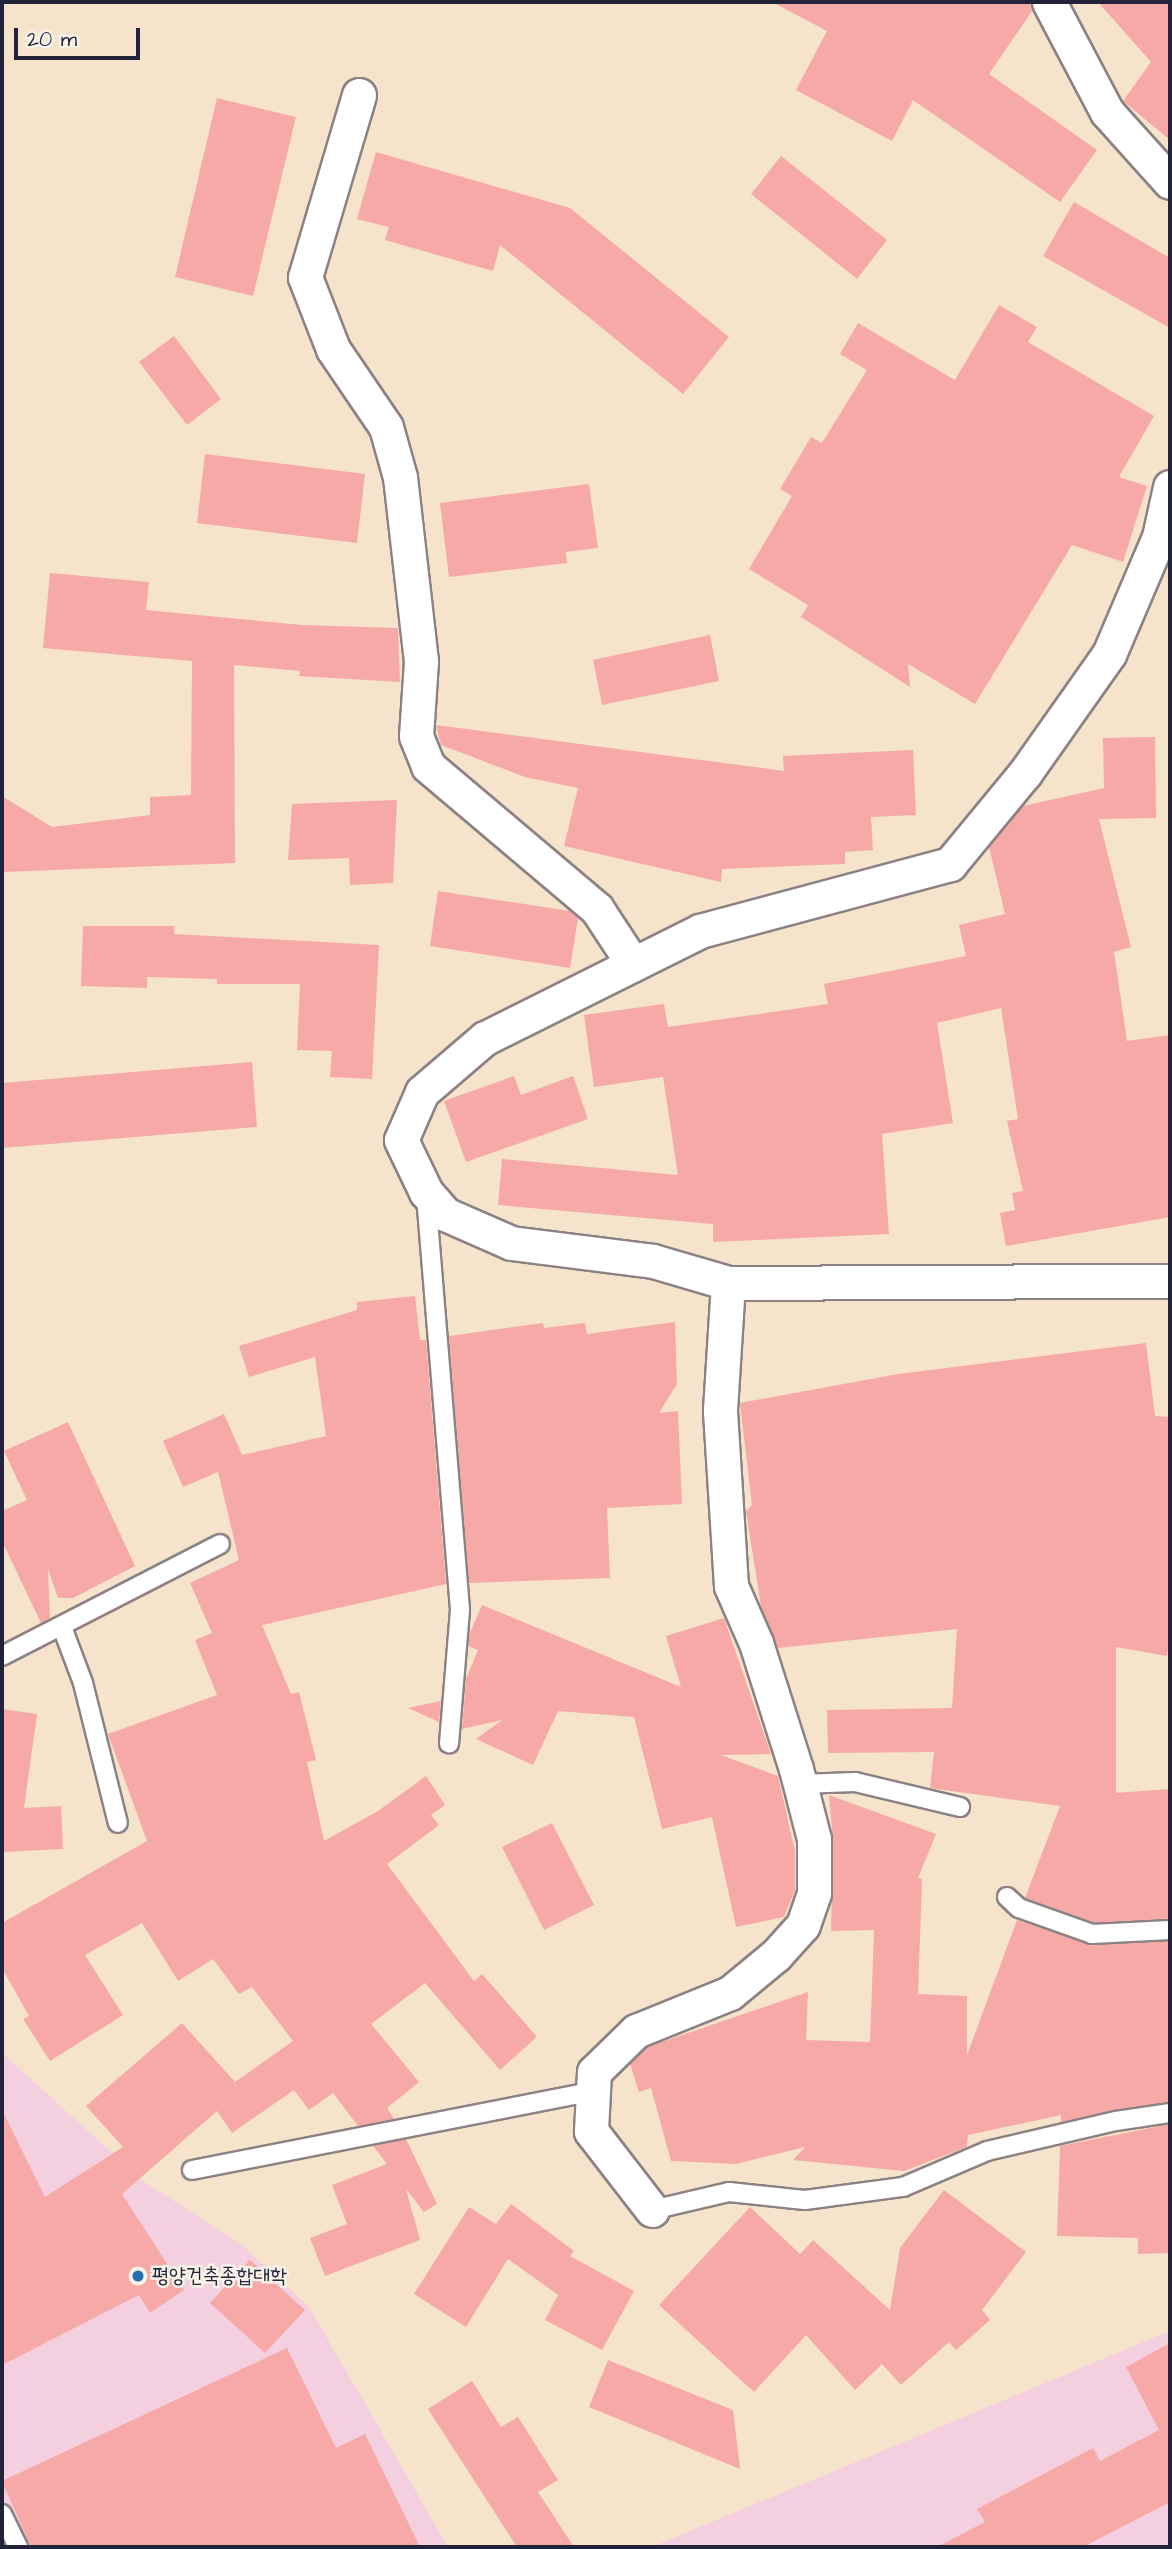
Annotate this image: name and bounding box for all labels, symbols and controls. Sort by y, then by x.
scale bar [18,14,144,58]
text: 20 m [27,25,77,54]
place label: 평양건축종합대학 [152,2263,287,2289]
marker: 평양건축종합대학 [130,2268,146,2284]

